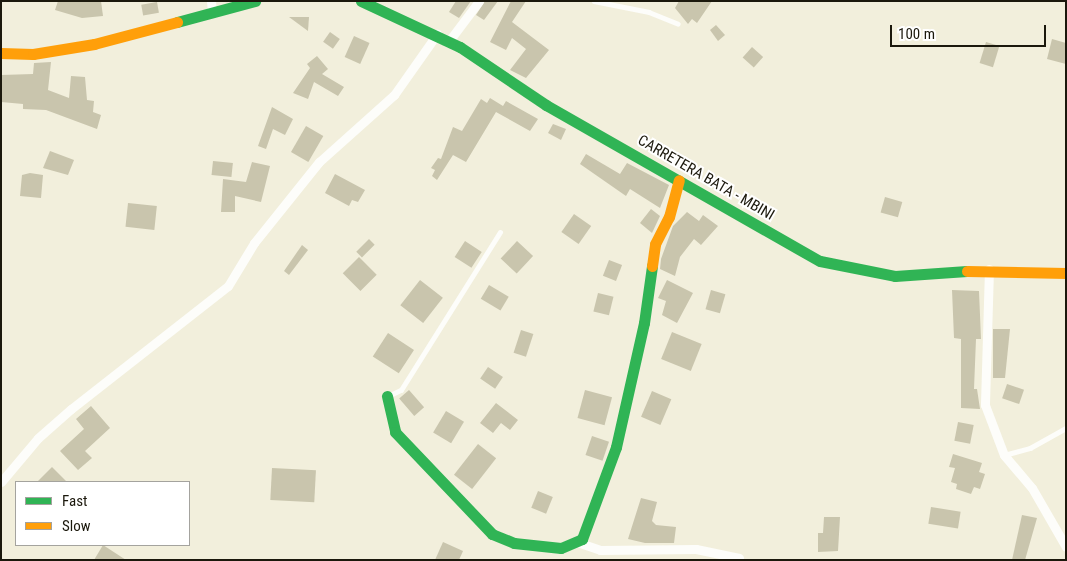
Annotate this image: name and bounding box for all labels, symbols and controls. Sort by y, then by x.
scale bar [892,15,1048,47]
text: 100 m [898,25,935,43]
street label: CARRETERA BATA - MBINI [635,132,777,224]
legend [15,481,190,546]
text: Fast [62,492,87,510]
text: Slow [62,517,91,535]

